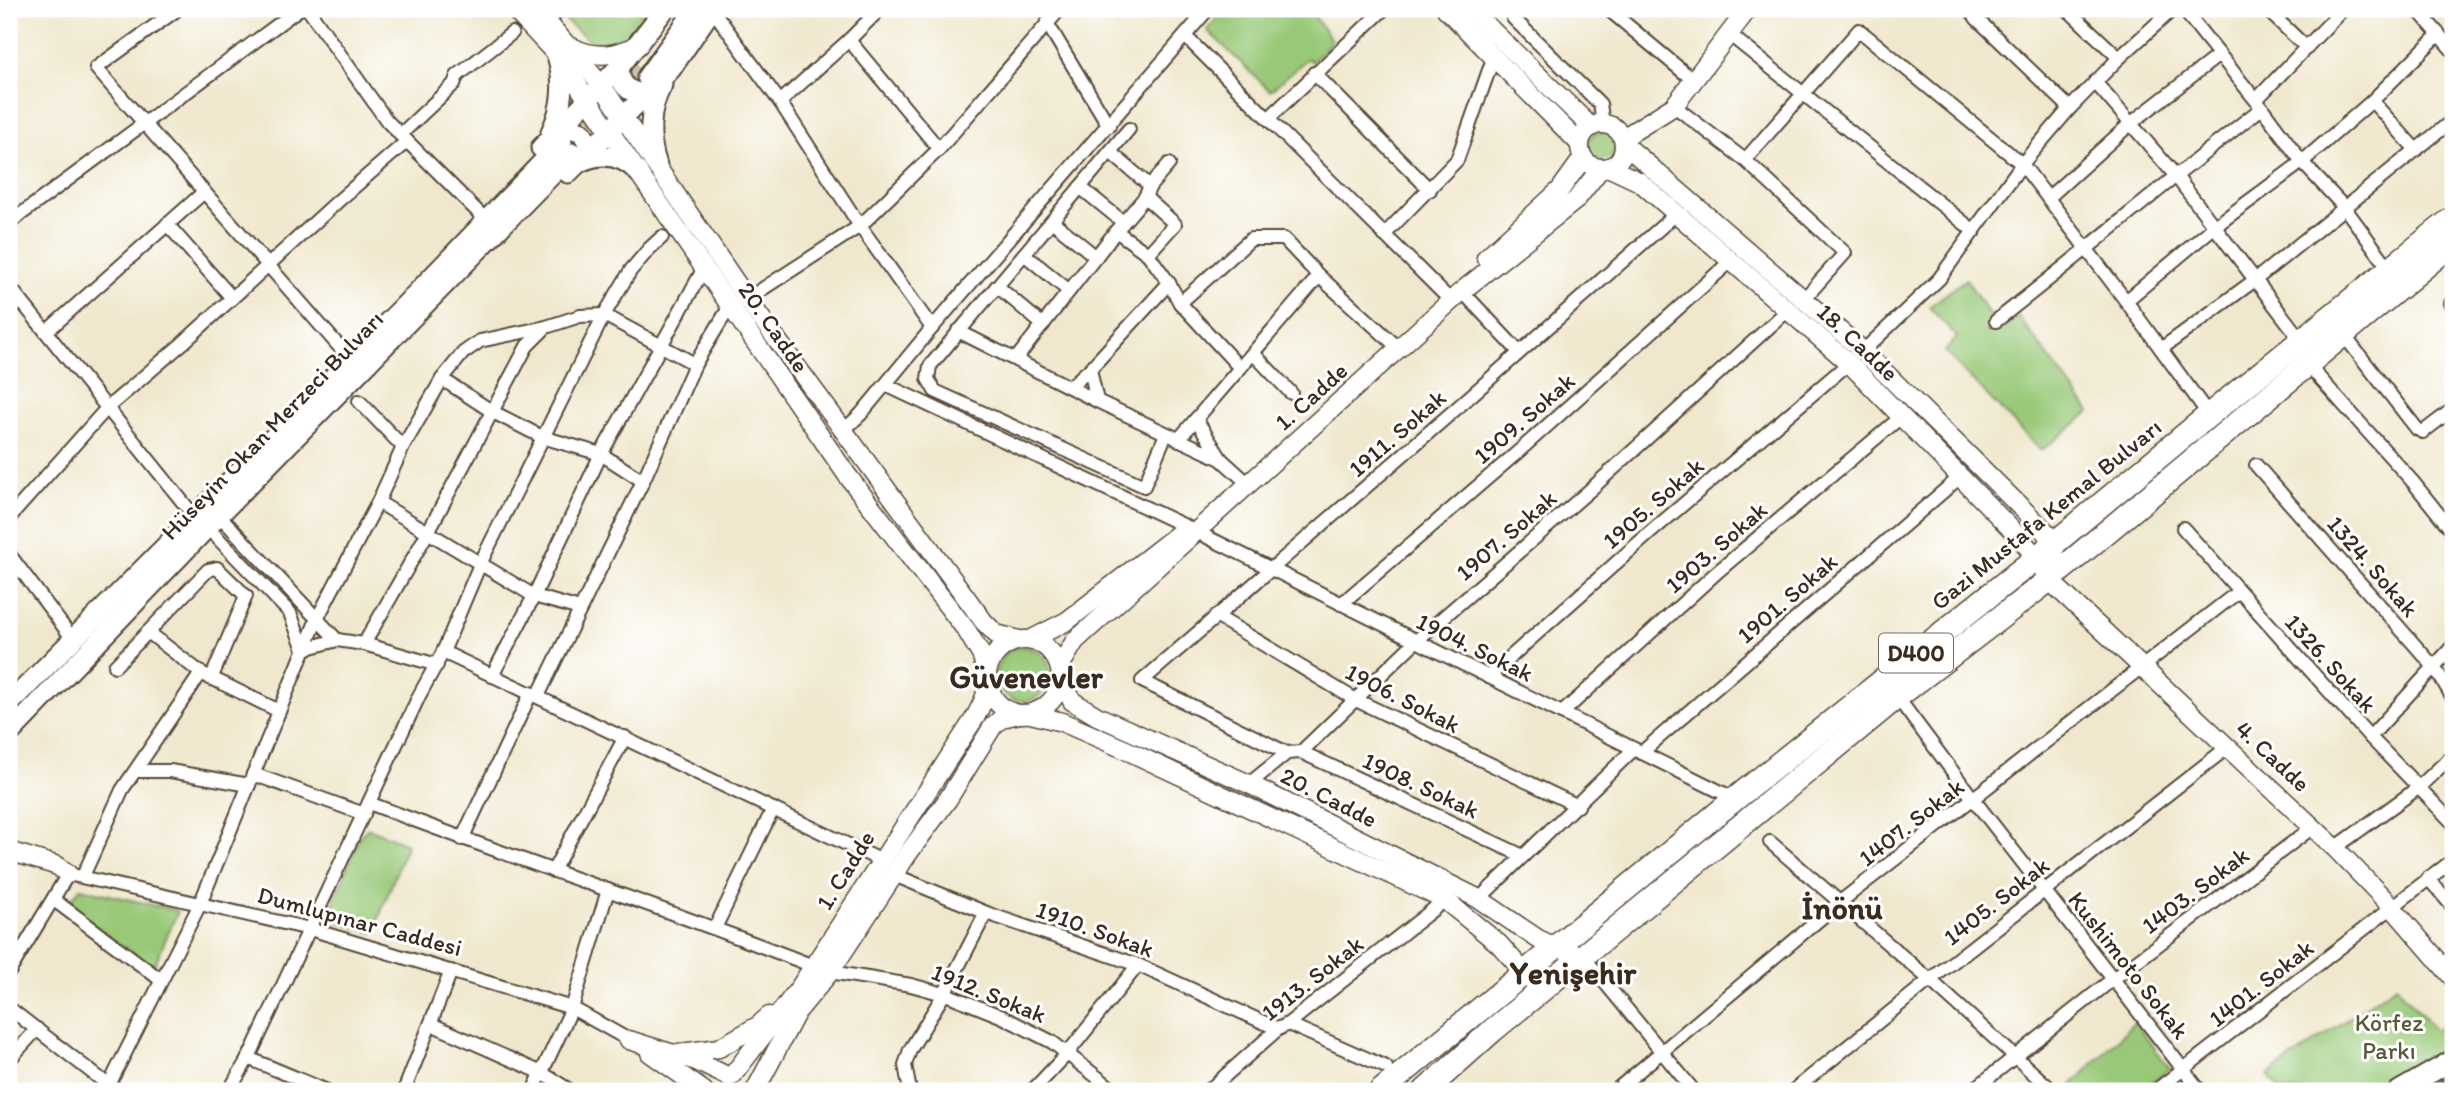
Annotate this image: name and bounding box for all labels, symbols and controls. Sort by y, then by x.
street label: 20. Cadde [732,276,816,378]
street label: 18. Cadde [1811,297,1905,387]
street label: Hüseyin Okan Merzeci Bulvarı [155,304,389,546]
street label: 1. Cadde [1269,356,1353,436]
street label: 1909. Sokak [1467,366,1581,470]
street label: 1911. Sokak [1342,383,1452,483]
street label: Gazi Mustafa Kemal Bulvarı [1925,412,2167,616]
street label: 1905. Sokak [1596,451,1710,555]
street label: 1907. Sokak [1450,483,1562,587]
street label: 1903. Sokak [1659,495,1773,599]
street label: 1324. Sokak [2321,509,2425,623]
street label: 1901. Sokak [1731,547,1843,649]
street label: 1904. Sokak [1412,606,1538,688]
street label: 1326. Sokak [2279,608,2383,718]
road number: D400 [1879,634,1953,673]
street label: 1906. Sokak [1341,657,1465,739]
district label: Güvenevler [949,658,1104,696]
street label: 4. Cadde [2230,714,2316,798]
street label: 1908. Sokak [1358,745,1484,825]
street label: 20. Cadde [1276,760,1382,834]
street label: 1407. Sokak [1853,772,1969,872]
street label: 1. Cadde [809,825,881,915]
street label: 1403. Sokak [2136,840,2254,940]
street label: 1405. Sokak [1937,851,2055,951]
street label: Dumlupınar Caddesi [255,880,465,962]
street label: Kushimoto Sokak [2062,885,2196,1045]
district label: İnönü [1801,889,1883,927]
street label: 1910. Sokak [1032,894,1158,964]
street label: 1913. Sokak [1255,929,1369,1027]
street label: 1401. Sokak [2203,933,2319,1033]
district label: Yenişehir [1509,954,1638,992]
street label: 1912. Sokak [927,957,1051,1029]
park label: Körfez Parkı [2355,1008,2423,1065]

